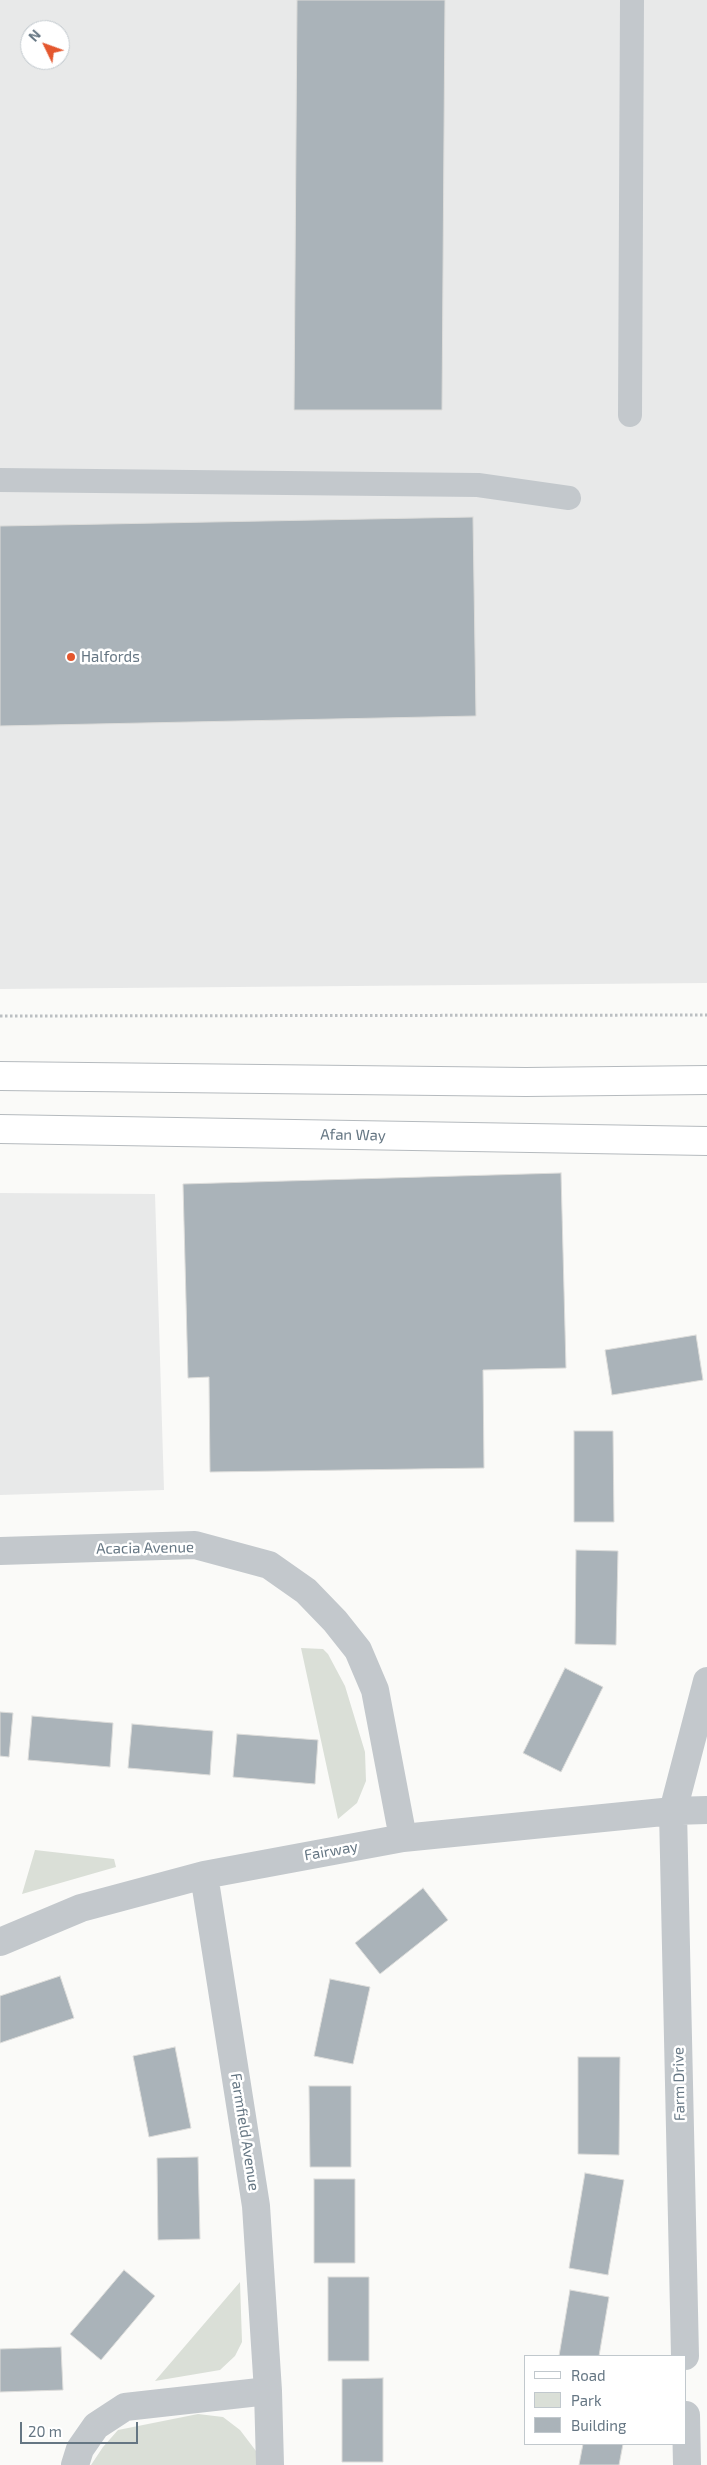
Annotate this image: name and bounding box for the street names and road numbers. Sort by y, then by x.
street label: Afan Way [320,1125,386,1145]
street label: Acacia Avenue [96,1538,194,1558]
street label: Fairway [303,1837,359,1865]
street label: Farm Drive [669,2047,689,2121]
street label: Farmfield Avenue [227,2072,263,2192]

